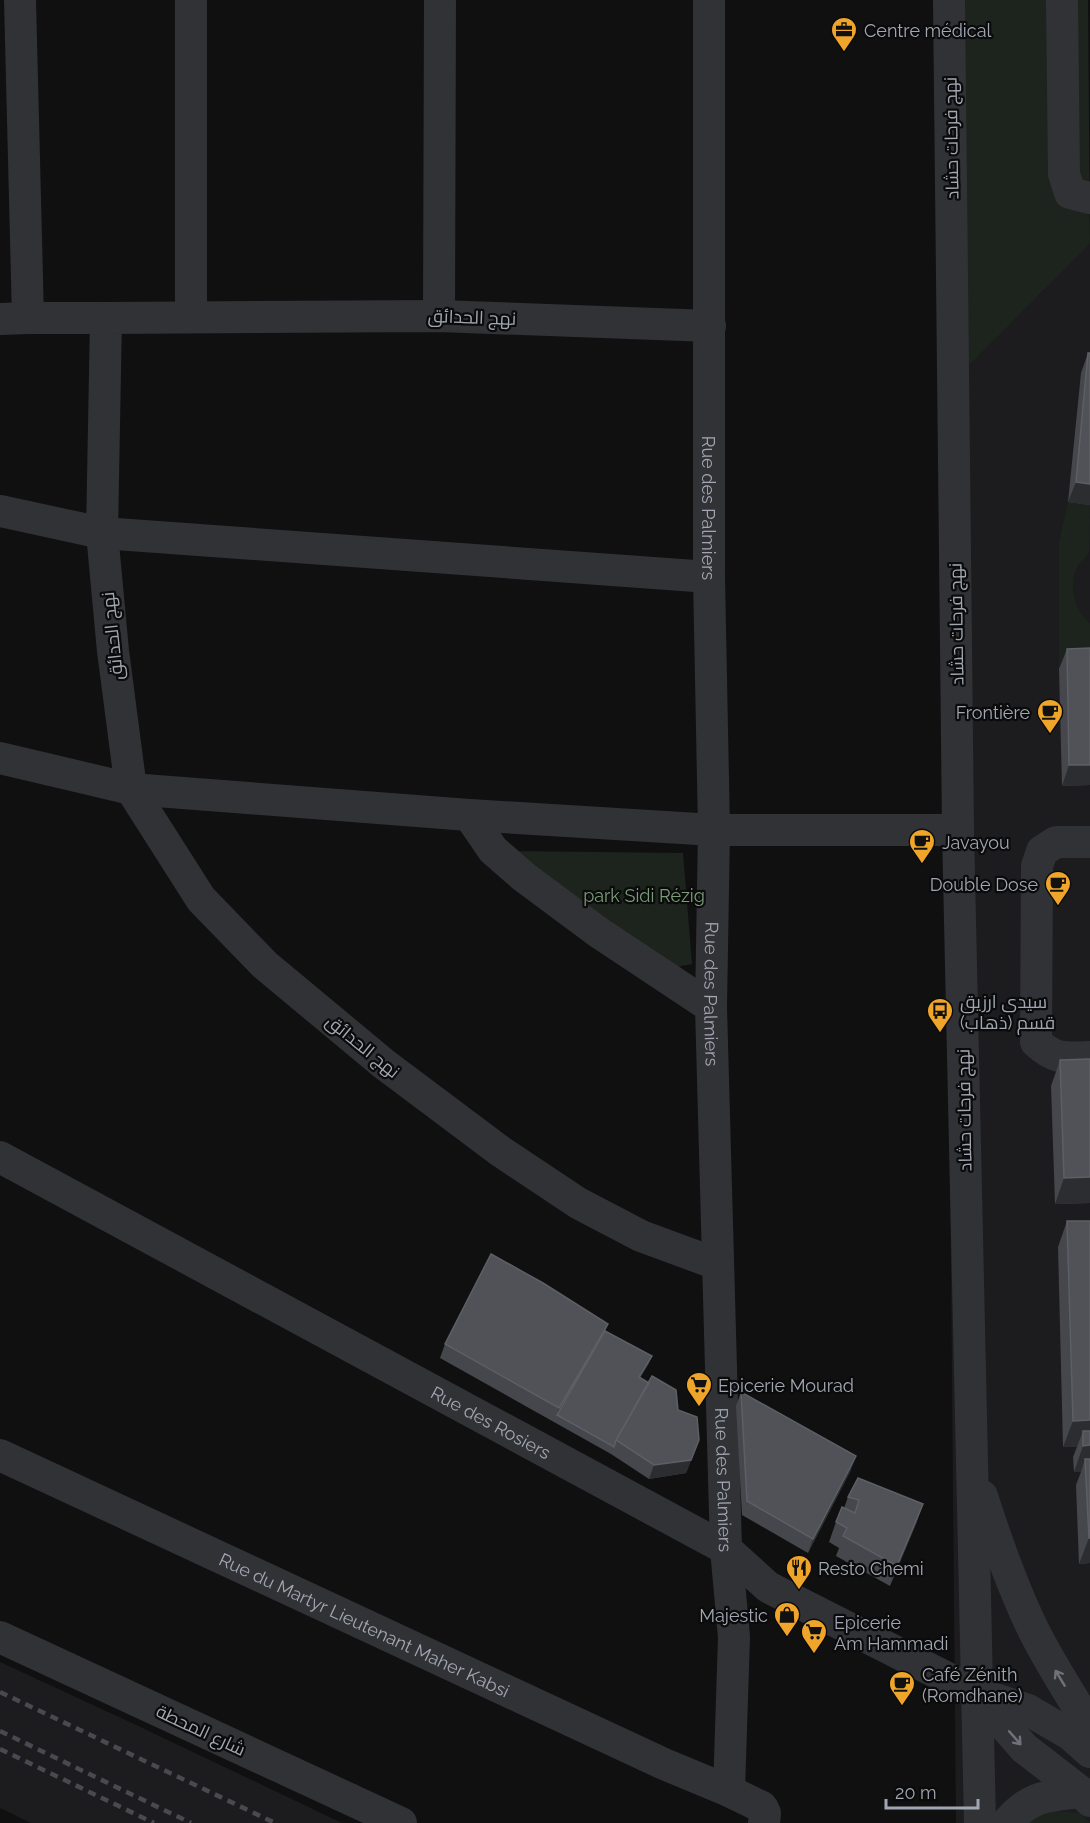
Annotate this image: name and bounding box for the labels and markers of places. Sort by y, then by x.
office icon: Centre médical [829,15,859,53]
place label: Centre médical [864,20,991,41]
cafe icon: Frontière [1035,697,1065,735]
place label: Frontière [956,702,1030,723]
cafe icon: Javayou [907,827,937,865]
place label: Javayou [942,832,1010,853]
cafe icon: Double Dose [1043,869,1073,907]
place label: Double Dose [930,874,1038,895]
place label: سيدي ارزيق قسم (ذهاب) [960,991,1055,1035]
bus stop icon: سيدي ارزيق قسم (ذهاب) [925,996,955,1034]
supermarket icon: Epicerie Mourad [684,1370,714,1408]
place label: Epicerie Mourad [718,1375,854,1396]
restaurant icon: Resto Chemi [784,1553,814,1591]
place label: Resto Chemi [818,1558,924,1579]
shop icon: Majestic [772,1600,802,1638]
place label: Majestic [699,1605,768,1626]
place label: Epicerie Am Hammadi [834,1612,948,1654]
supermarket icon: Epicerie Am Hammadi [799,1617,829,1655]
place label: Café Zénith (Romdhane) [922,1664,1023,1706]
cafe icon: Café Zénith (Romdhane) [887,1669,917,1707]

